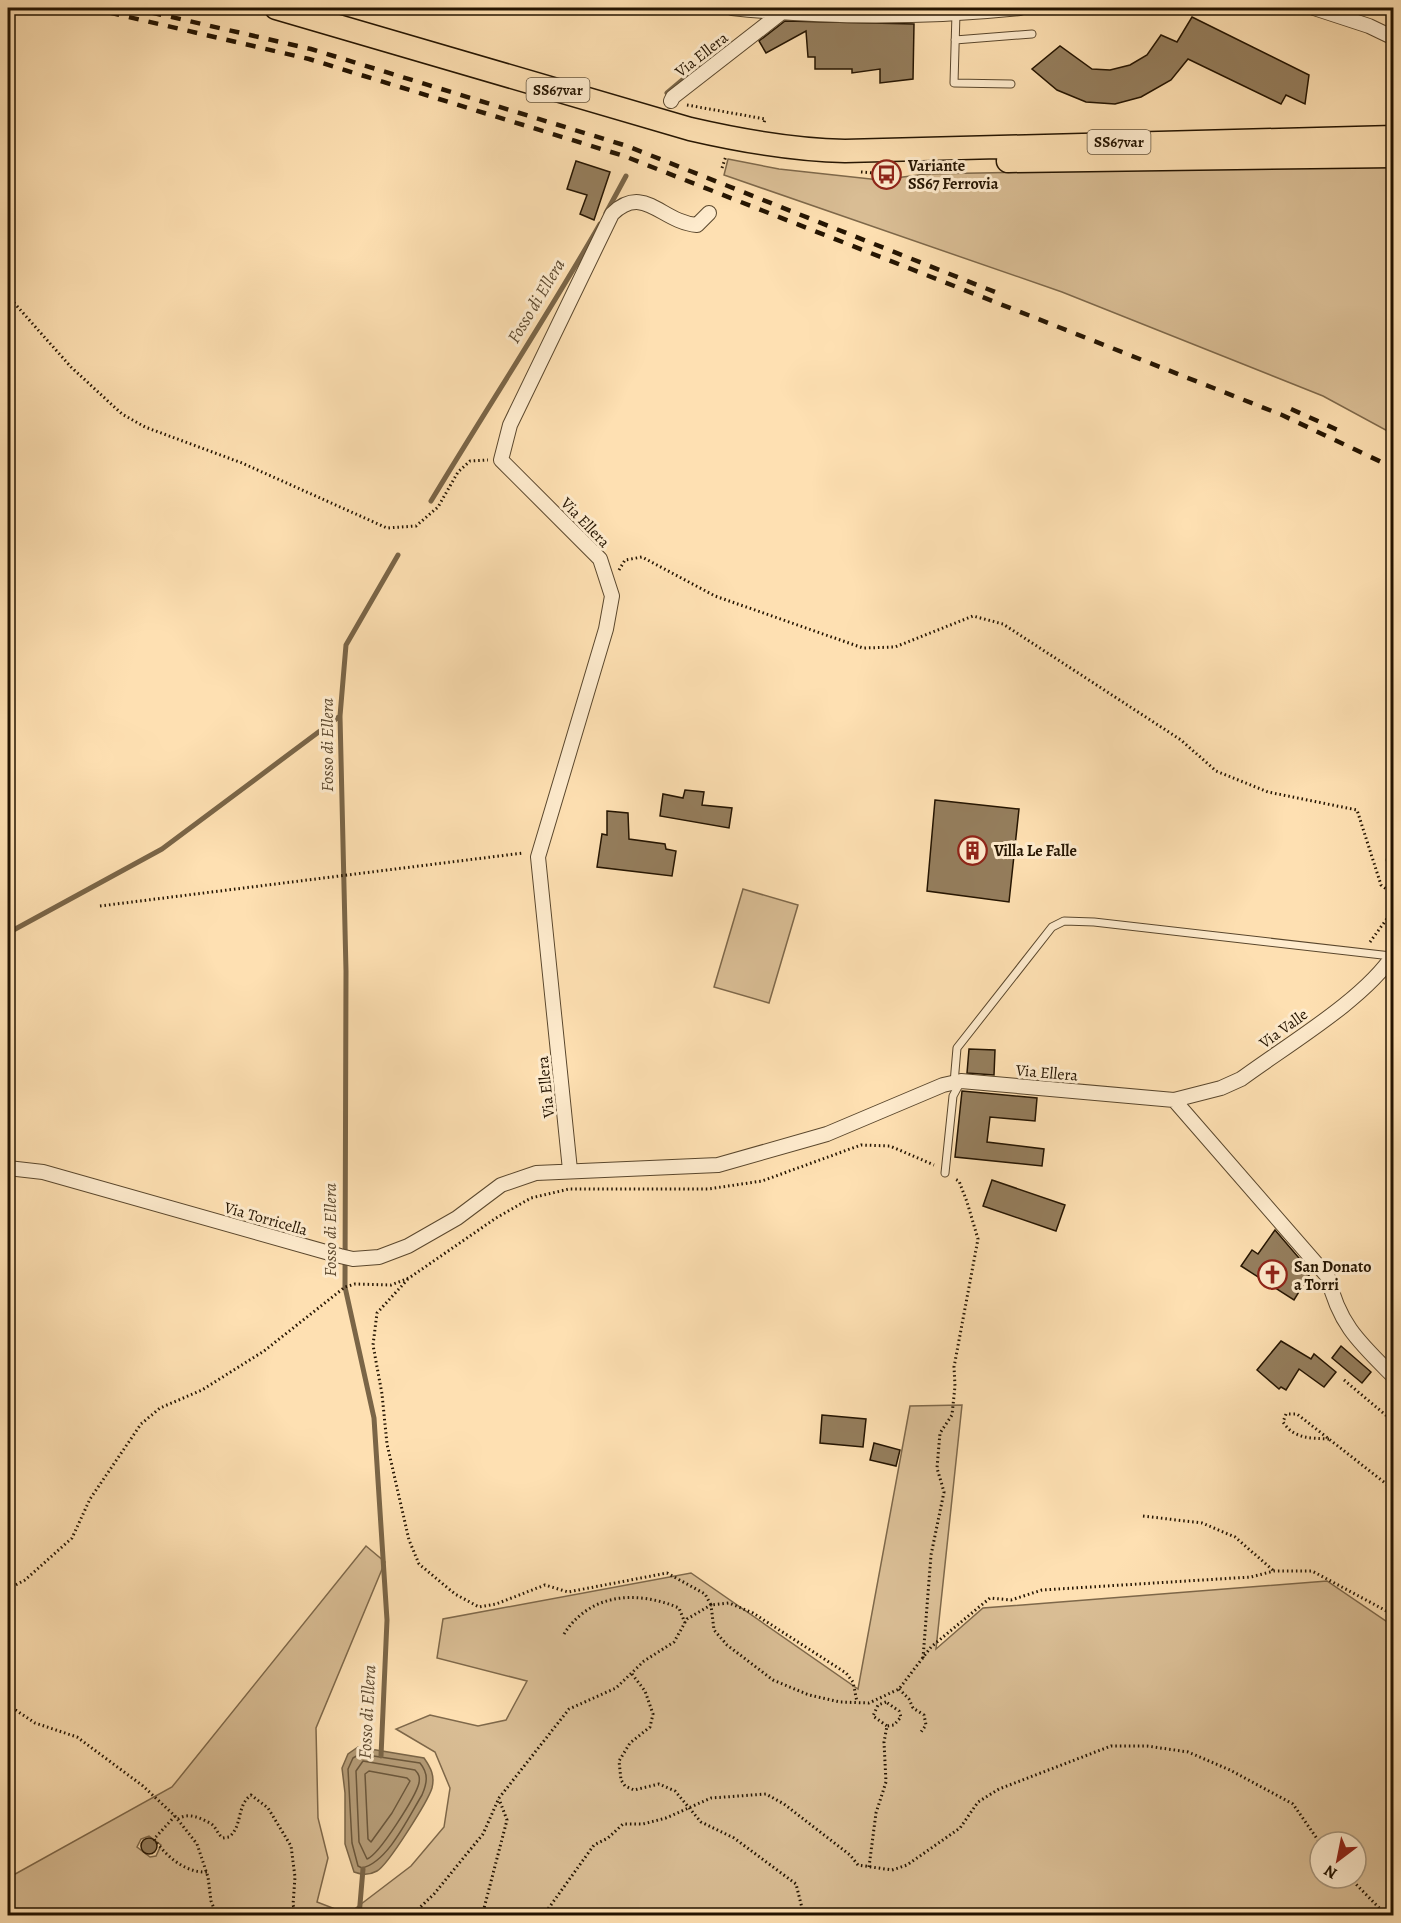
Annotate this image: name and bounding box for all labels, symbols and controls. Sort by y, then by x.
street label: Via Ellera [670,27,733,83]
road number: SS67var [526,78,590,102]
road number: SS67var [1088,130,1150,154]
place label: Variante SS67 Ferrovia [907,155,999,195]
bus stop icon: Variante SS67 Ferrovia [871,158,903,190]
water label: Fosso di Ellera [501,254,571,348]
street label: Via Ellera [555,492,615,553]
water label: Fosso di Ellera [315,698,339,792]
building icon: Villa Le Falle [957,834,989,866]
place label: Villa Le Falle [993,840,1077,862]
street label: Via Valle [1254,1004,1312,1055]
street label: Via Ellera [532,1054,560,1120]
street label: Via Ellera [1014,1059,1079,1087]
water label: Fosso di Ellera [318,1183,342,1277]
street label: Via Torricella [221,1196,310,1242]
place label: San Donato a Torri [1294,1256,1371,1296]
church icon: San Donato a Torri [1257,1259,1289,1291]
water label: Fosso di Ellera [353,1664,381,1760]
north arrow [1308,1830,1368,1890]
text: N [1320,1859,1341,1884]

